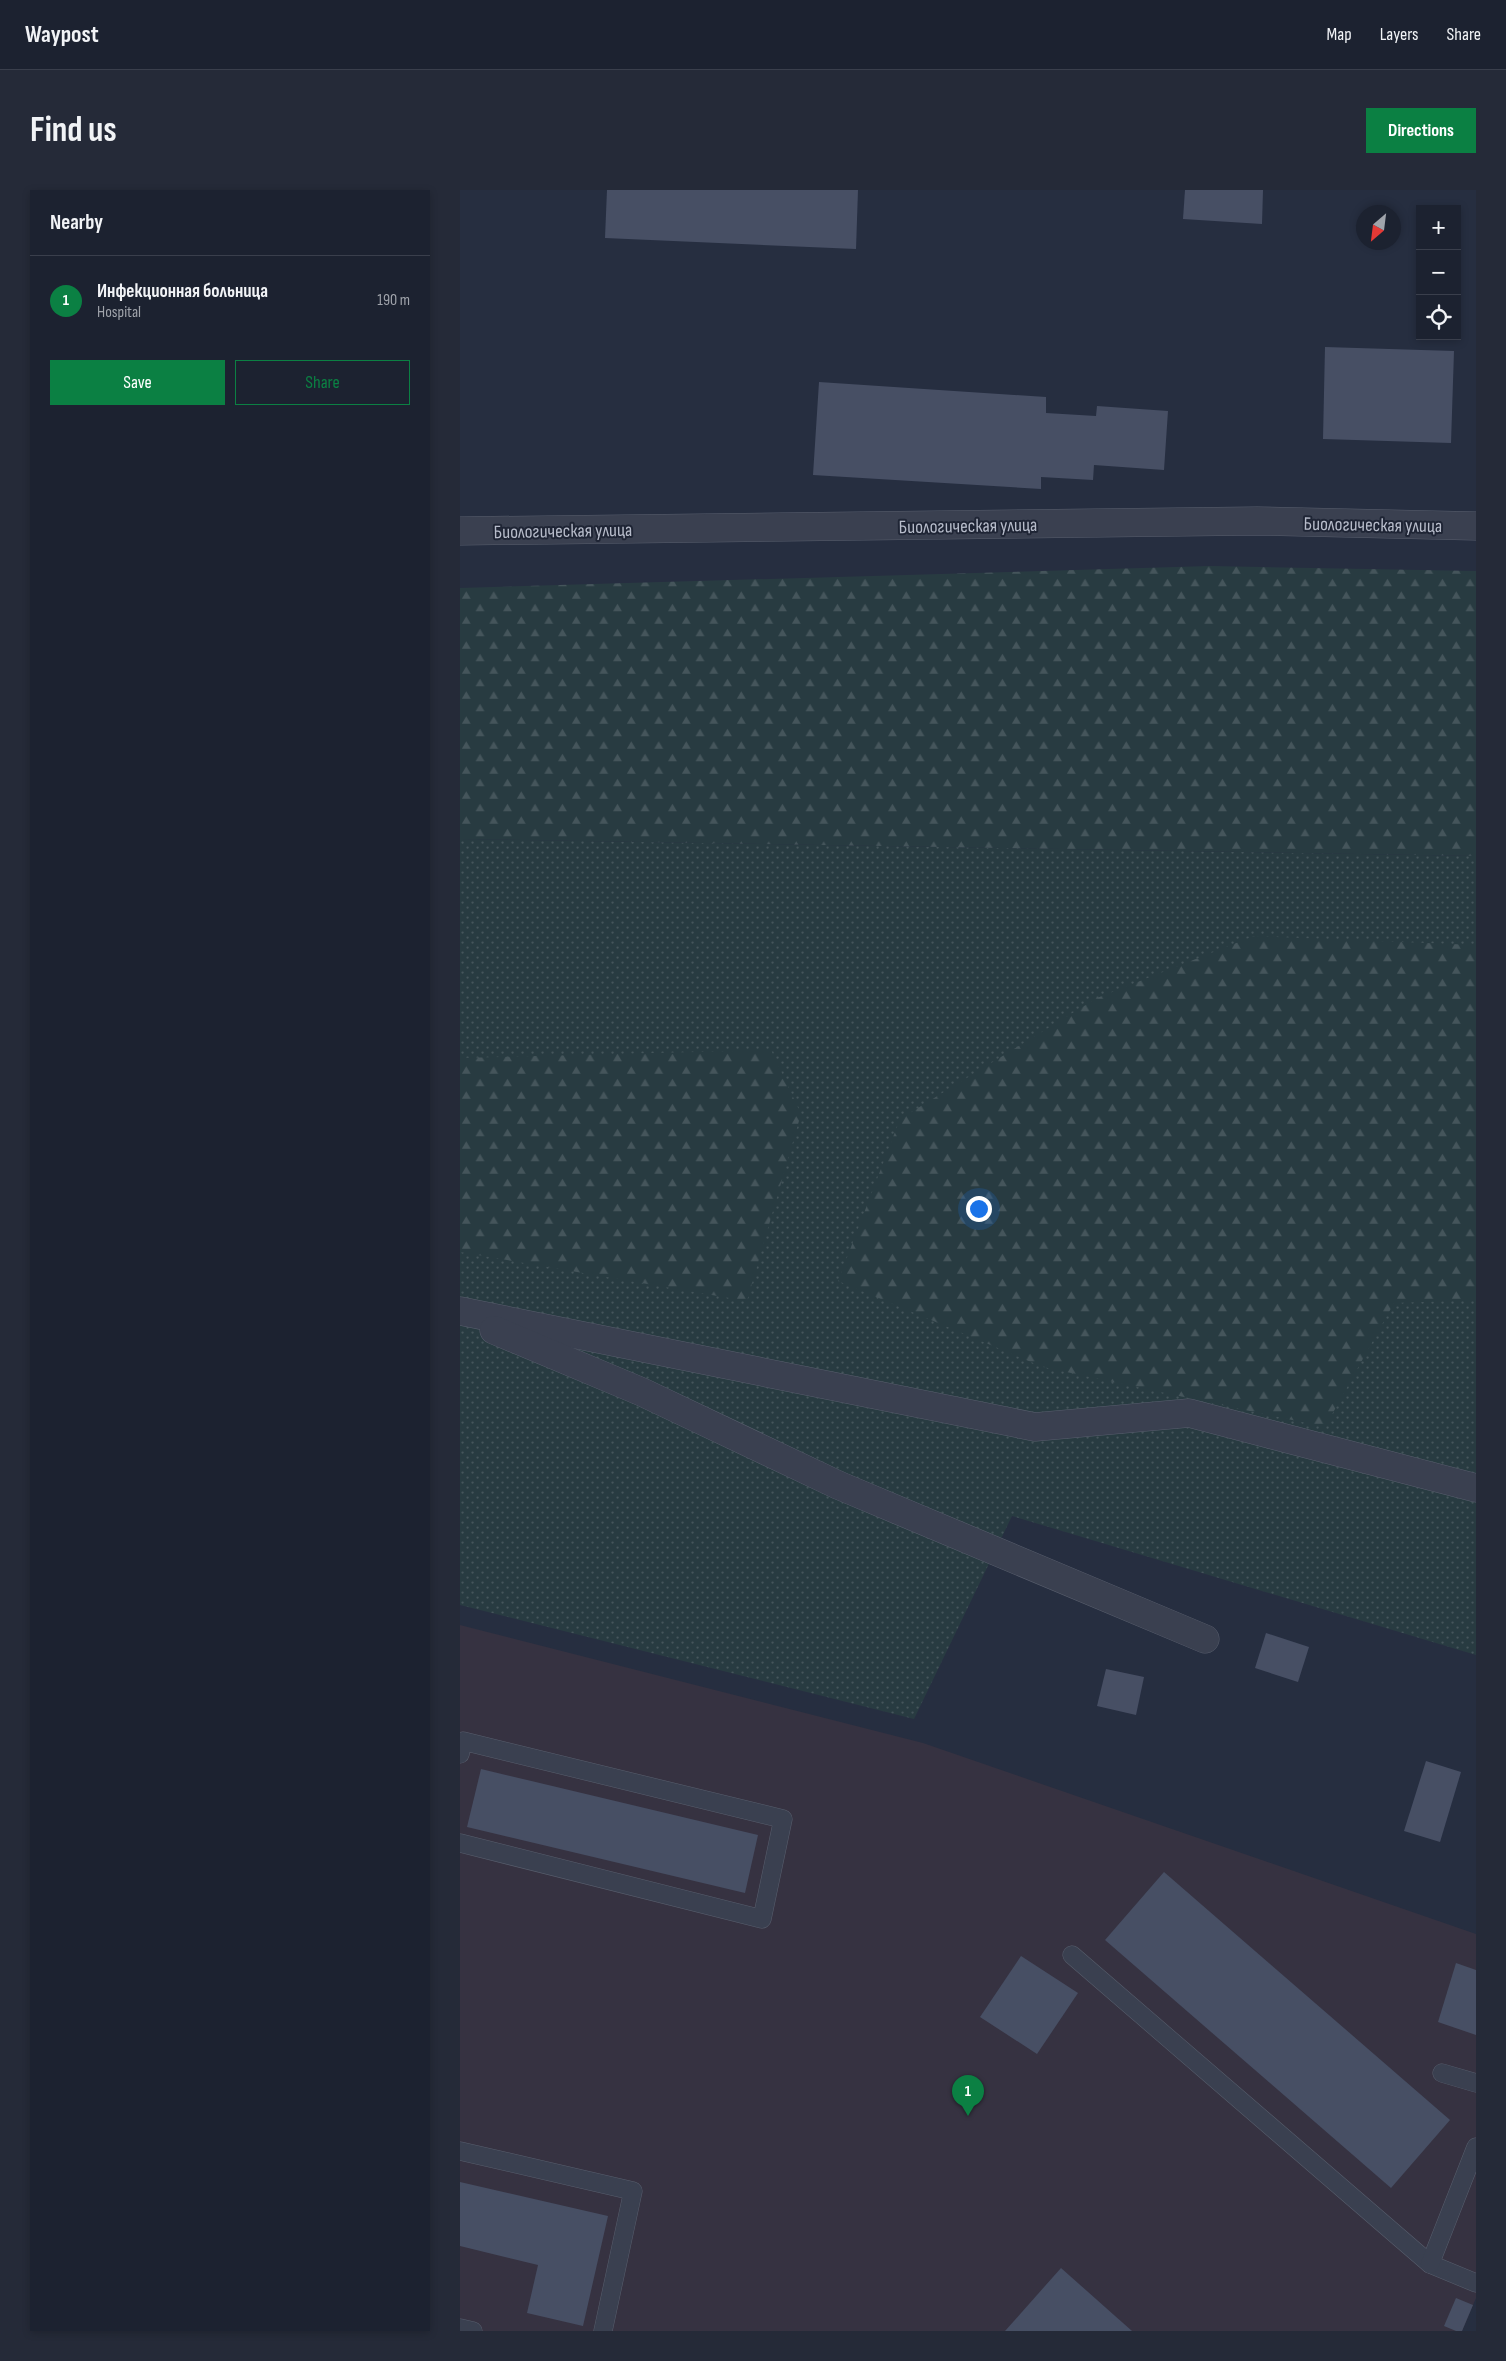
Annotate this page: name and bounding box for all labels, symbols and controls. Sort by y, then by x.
text: Waypost [25,20,99,49]
text: Map [1327,24,1352,45]
text: Layers [1380,24,1419,45]
text: Share [1447,24,1481,45]
button: Directions [1366,108,1476,153]
text: Find us [30,109,117,152]
north arrow [1356,205,1401,250]
map controls [1416,205,1461,340]
button: + [1416,205,1461,250]
text: Nearby [50,210,103,235]
button: − [1416,250,1461,295]
text: Инфекционная больница [97,280,268,303]
text: 1 [63,291,69,310]
text: 190 m [377,291,410,310]
button: locate [1416,295,1461,340]
text: Hospital [97,303,141,322]
button: Save [50,360,225,405]
button: Share [235,360,410,405]
street label: Биологическая улица [1304,513,1442,538]
street label: Биологическая улица [899,514,1037,539]
street label: Биологическая улица [494,519,632,544]
your location [966,1196,992,1222]
pin: 1 [952,2075,984,2116]

